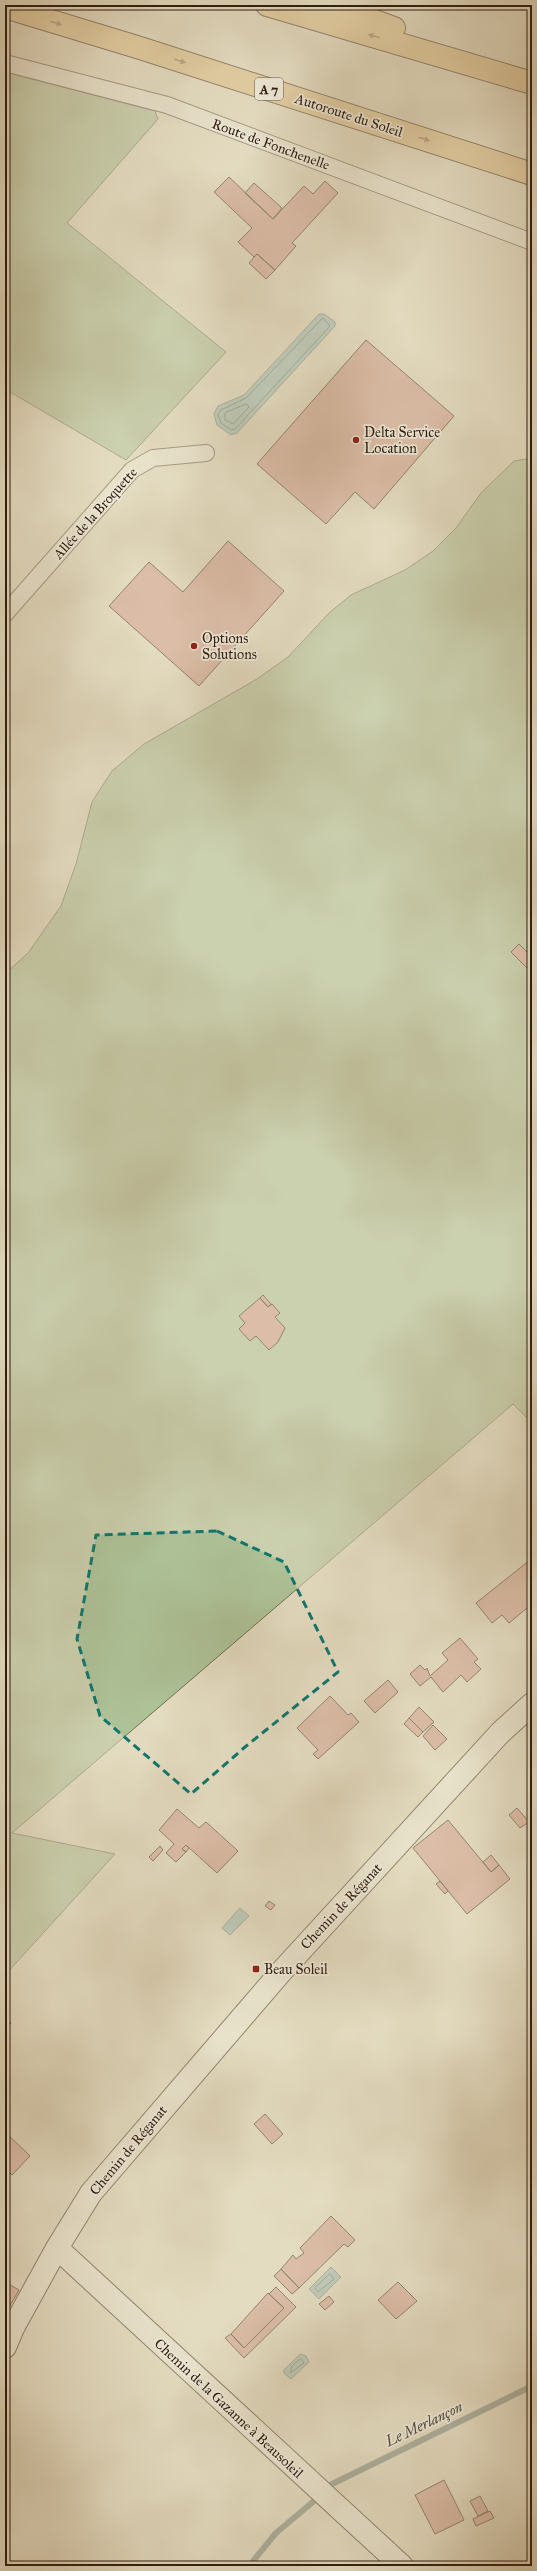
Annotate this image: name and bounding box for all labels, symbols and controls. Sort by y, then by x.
one-way arrow [50,20,62,26]
one-way arrow [367,33,379,39]
one-way arrow [174,58,186,64]
road number: A 7 [255,78,283,100]
street label: Autoroute du Soleil [292,90,405,141]
street label: Route de Fonchenelle [210,115,332,174]
one-way arrow [418,136,430,142]
place label: Delta Service Location [364,424,440,457]
marker: Delta Service Location [351,435,361,445]
street label: Allée de la Broquette [49,464,142,564]
place label: Options Solutions [202,630,257,663]
marker: Options Solutions [189,641,199,651]
street label: Chemin de Réganat [297,1860,386,1953]
place label: Beau Soleil [264,1961,328,1978]
marker: Beau Soleil [251,1964,261,1974]
street label: Chemin de Réganat [86,2102,171,2199]
street label: Chemin de la Gazanne à Beausoleil [151,2335,307,2482]
water label: Le Merlançon [381,2397,466,2451]

